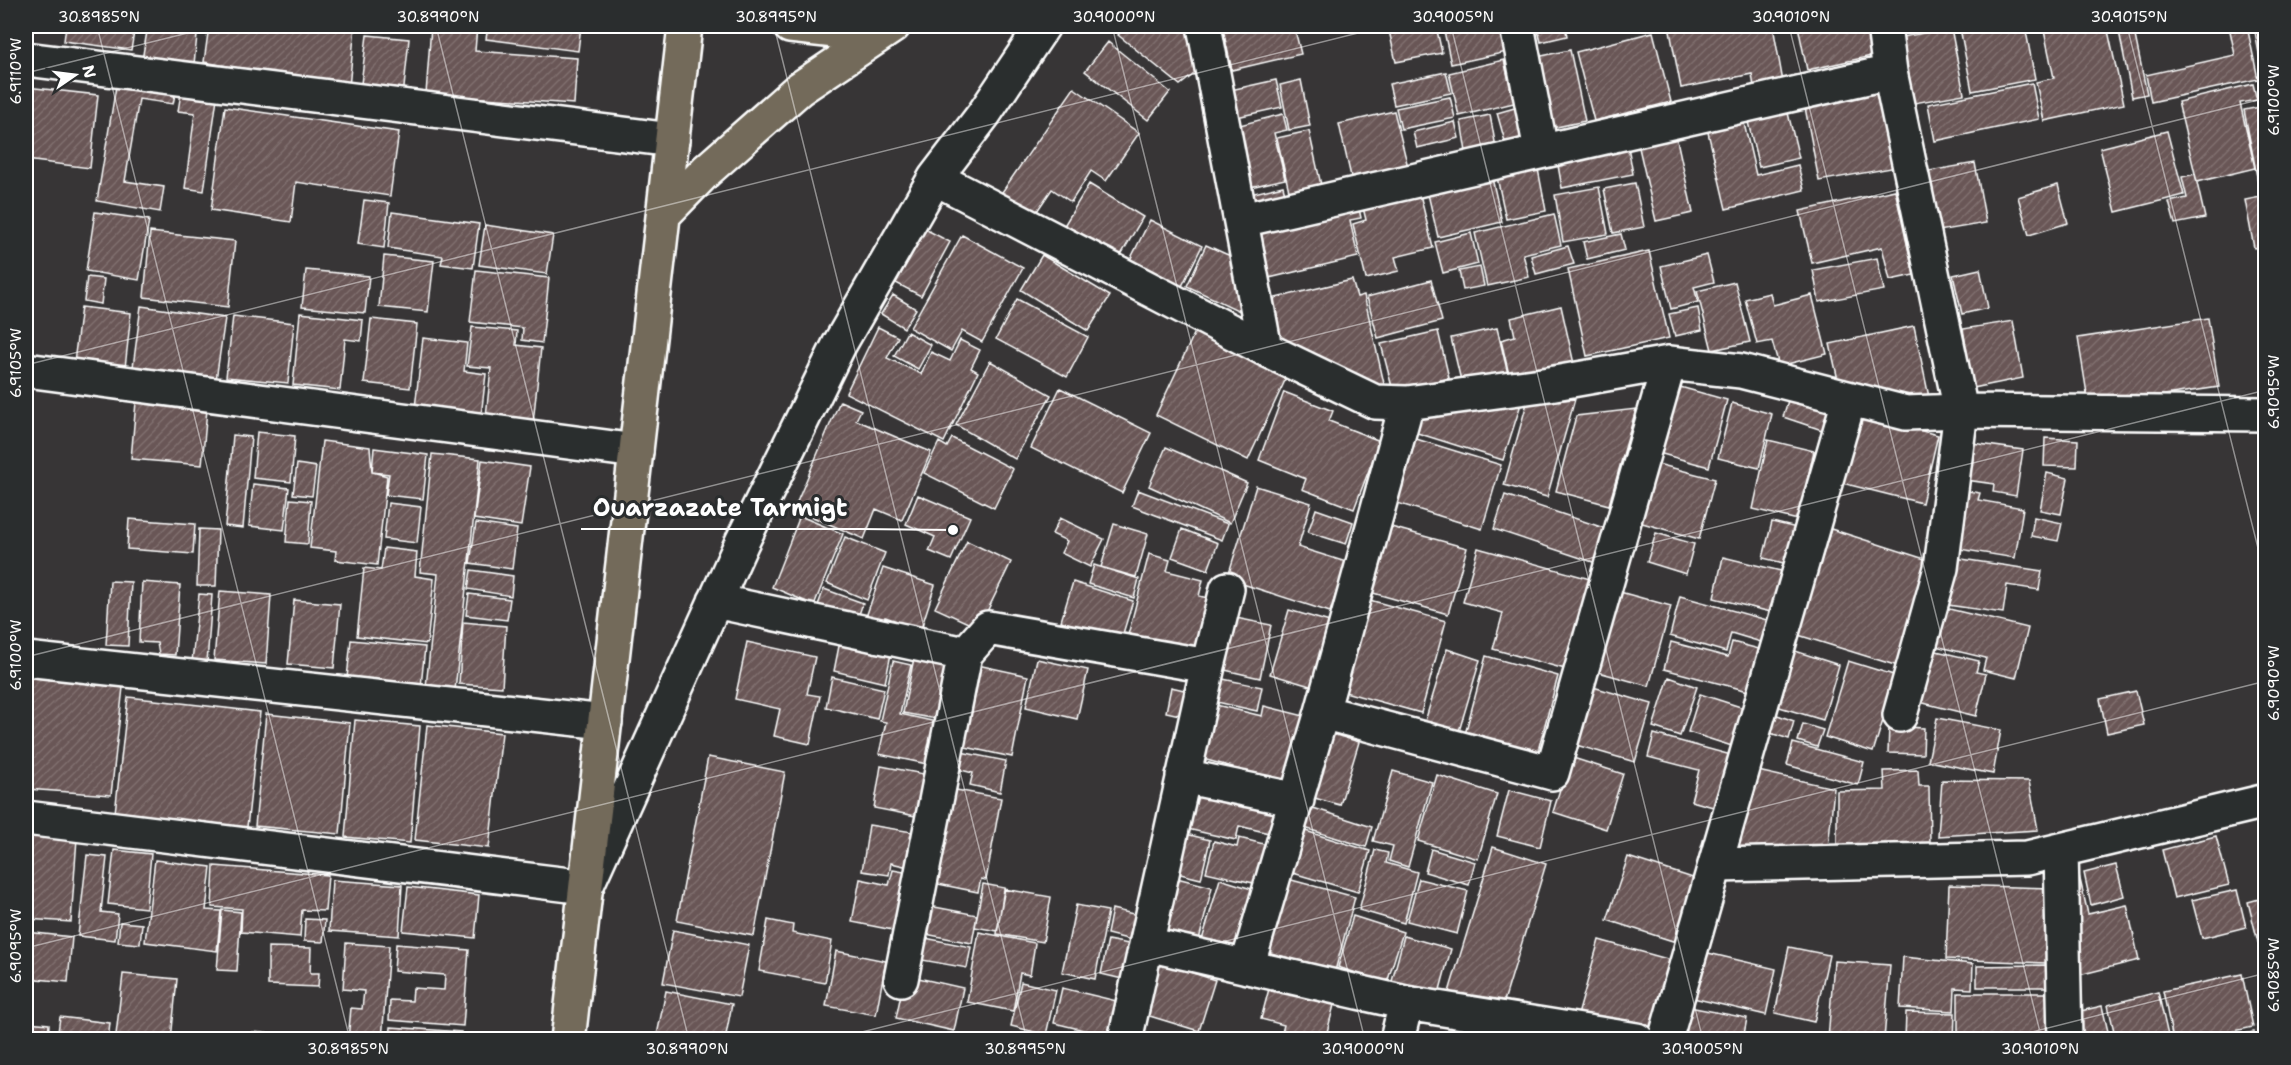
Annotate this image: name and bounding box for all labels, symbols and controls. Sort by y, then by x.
text: 30.8985°N [58,7,140,27]
text: 30.8990°N [397,7,480,27]
text: 30.8995°N [735,7,817,27]
text: 30.9000°N [1072,7,1156,27]
text: 30.9005°N [1412,7,1494,27]
text: 30.9010°N [1752,7,1830,27]
text: 30.9015°N [2090,7,2168,27]
text: 6.9110°W [6,38,26,104]
north arrow [45,45,105,105]
text: N [77,63,101,80]
text: 6.9100°W [2264,64,2284,136]
text: 6.9105°W [6,328,26,398]
text: 6.9095°W [2264,355,2284,429]
callout: Ouarzazate Tarmigt [581,487,859,529]
text: Ouarzazate Tarmigt [593,492,848,524]
text: 6.9100°W [6,619,26,691]
text: 6.9090°W [2264,645,2284,721]
text: 6.9095°W [6,909,26,983]
text: 6.9085°W [2264,938,2284,1012]
text: 30.8985°N [307,1039,389,1059]
text: 30.8990°N [646,1039,729,1059]
text: 30.8995°N [984,1039,1066,1059]
text: 30.9000°N [1321,1039,1405,1059]
text: 30.9005°N [1661,1039,1743,1059]
text: 30.9010°N [2001,1039,2079,1059]

